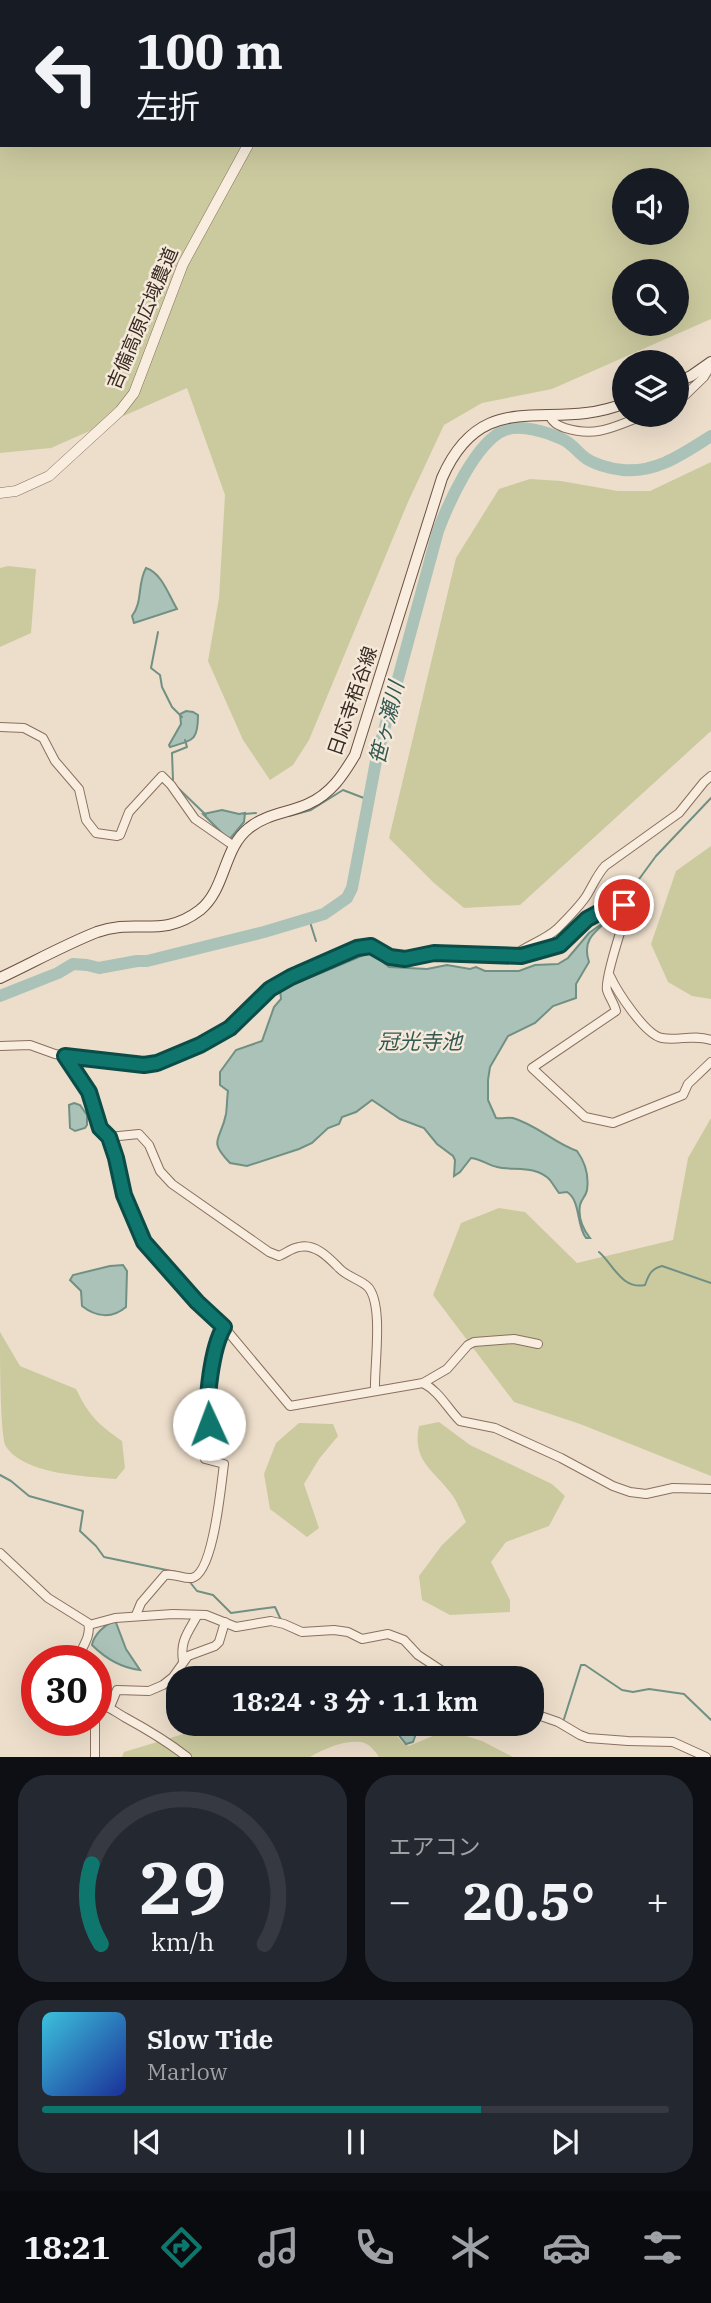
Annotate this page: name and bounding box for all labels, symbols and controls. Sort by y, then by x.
text: 100 m [136,19,283,82]
icon: left [21,28,112,119]
text: 左折 [136,85,200,127]
map controls [612,168,689,427]
button: sound [612,168,689,245]
street label: 吉備高原広域農道 [101,243,183,393]
button: search [612,259,689,336]
button: layers [612,350,689,427]
street label: 日応寺栢谷線 [322,643,382,759]
water label: 笹ヶ瀬川 [362,677,410,767]
pin [594,875,654,935]
icon: arrive [605,886,643,924]
water label: 冠光寺池 [378,1027,464,1055]
position arrow [172,1387,246,1461]
speed limit sign: 30 [21,1645,112,1736]
text: 18:24 · 3 分 · 1.1 km [232,1684,478,1718]
text: エアコン [389,1831,481,1861]
text: 29 [139,1840,226,1935]
text: 20.5° [462,1867,595,1934]
text: − [389,1876,411,1925]
text: + [646,1876,669,1925]
text: km/h [151,1925,214,1958]
text: Slow Tide [147,2022,273,2056]
text: Marlow [147,2056,227,2086]
icon: previous [128,2123,166,2161]
icon: pause [337,2123,375,2161]
icon: next [546,2123,584,2161]
icon: directions [157,2223,206,2272]
icon: music [254,2223,303,2272]
icon: phone [350,2223,399,2272]
icon: climate [446,2223,495,2272]
icon: car [542,2223,591,2272]
icon: filters [638,2223,687,2272]
text: 18:21 [24,2226,110,2268]

